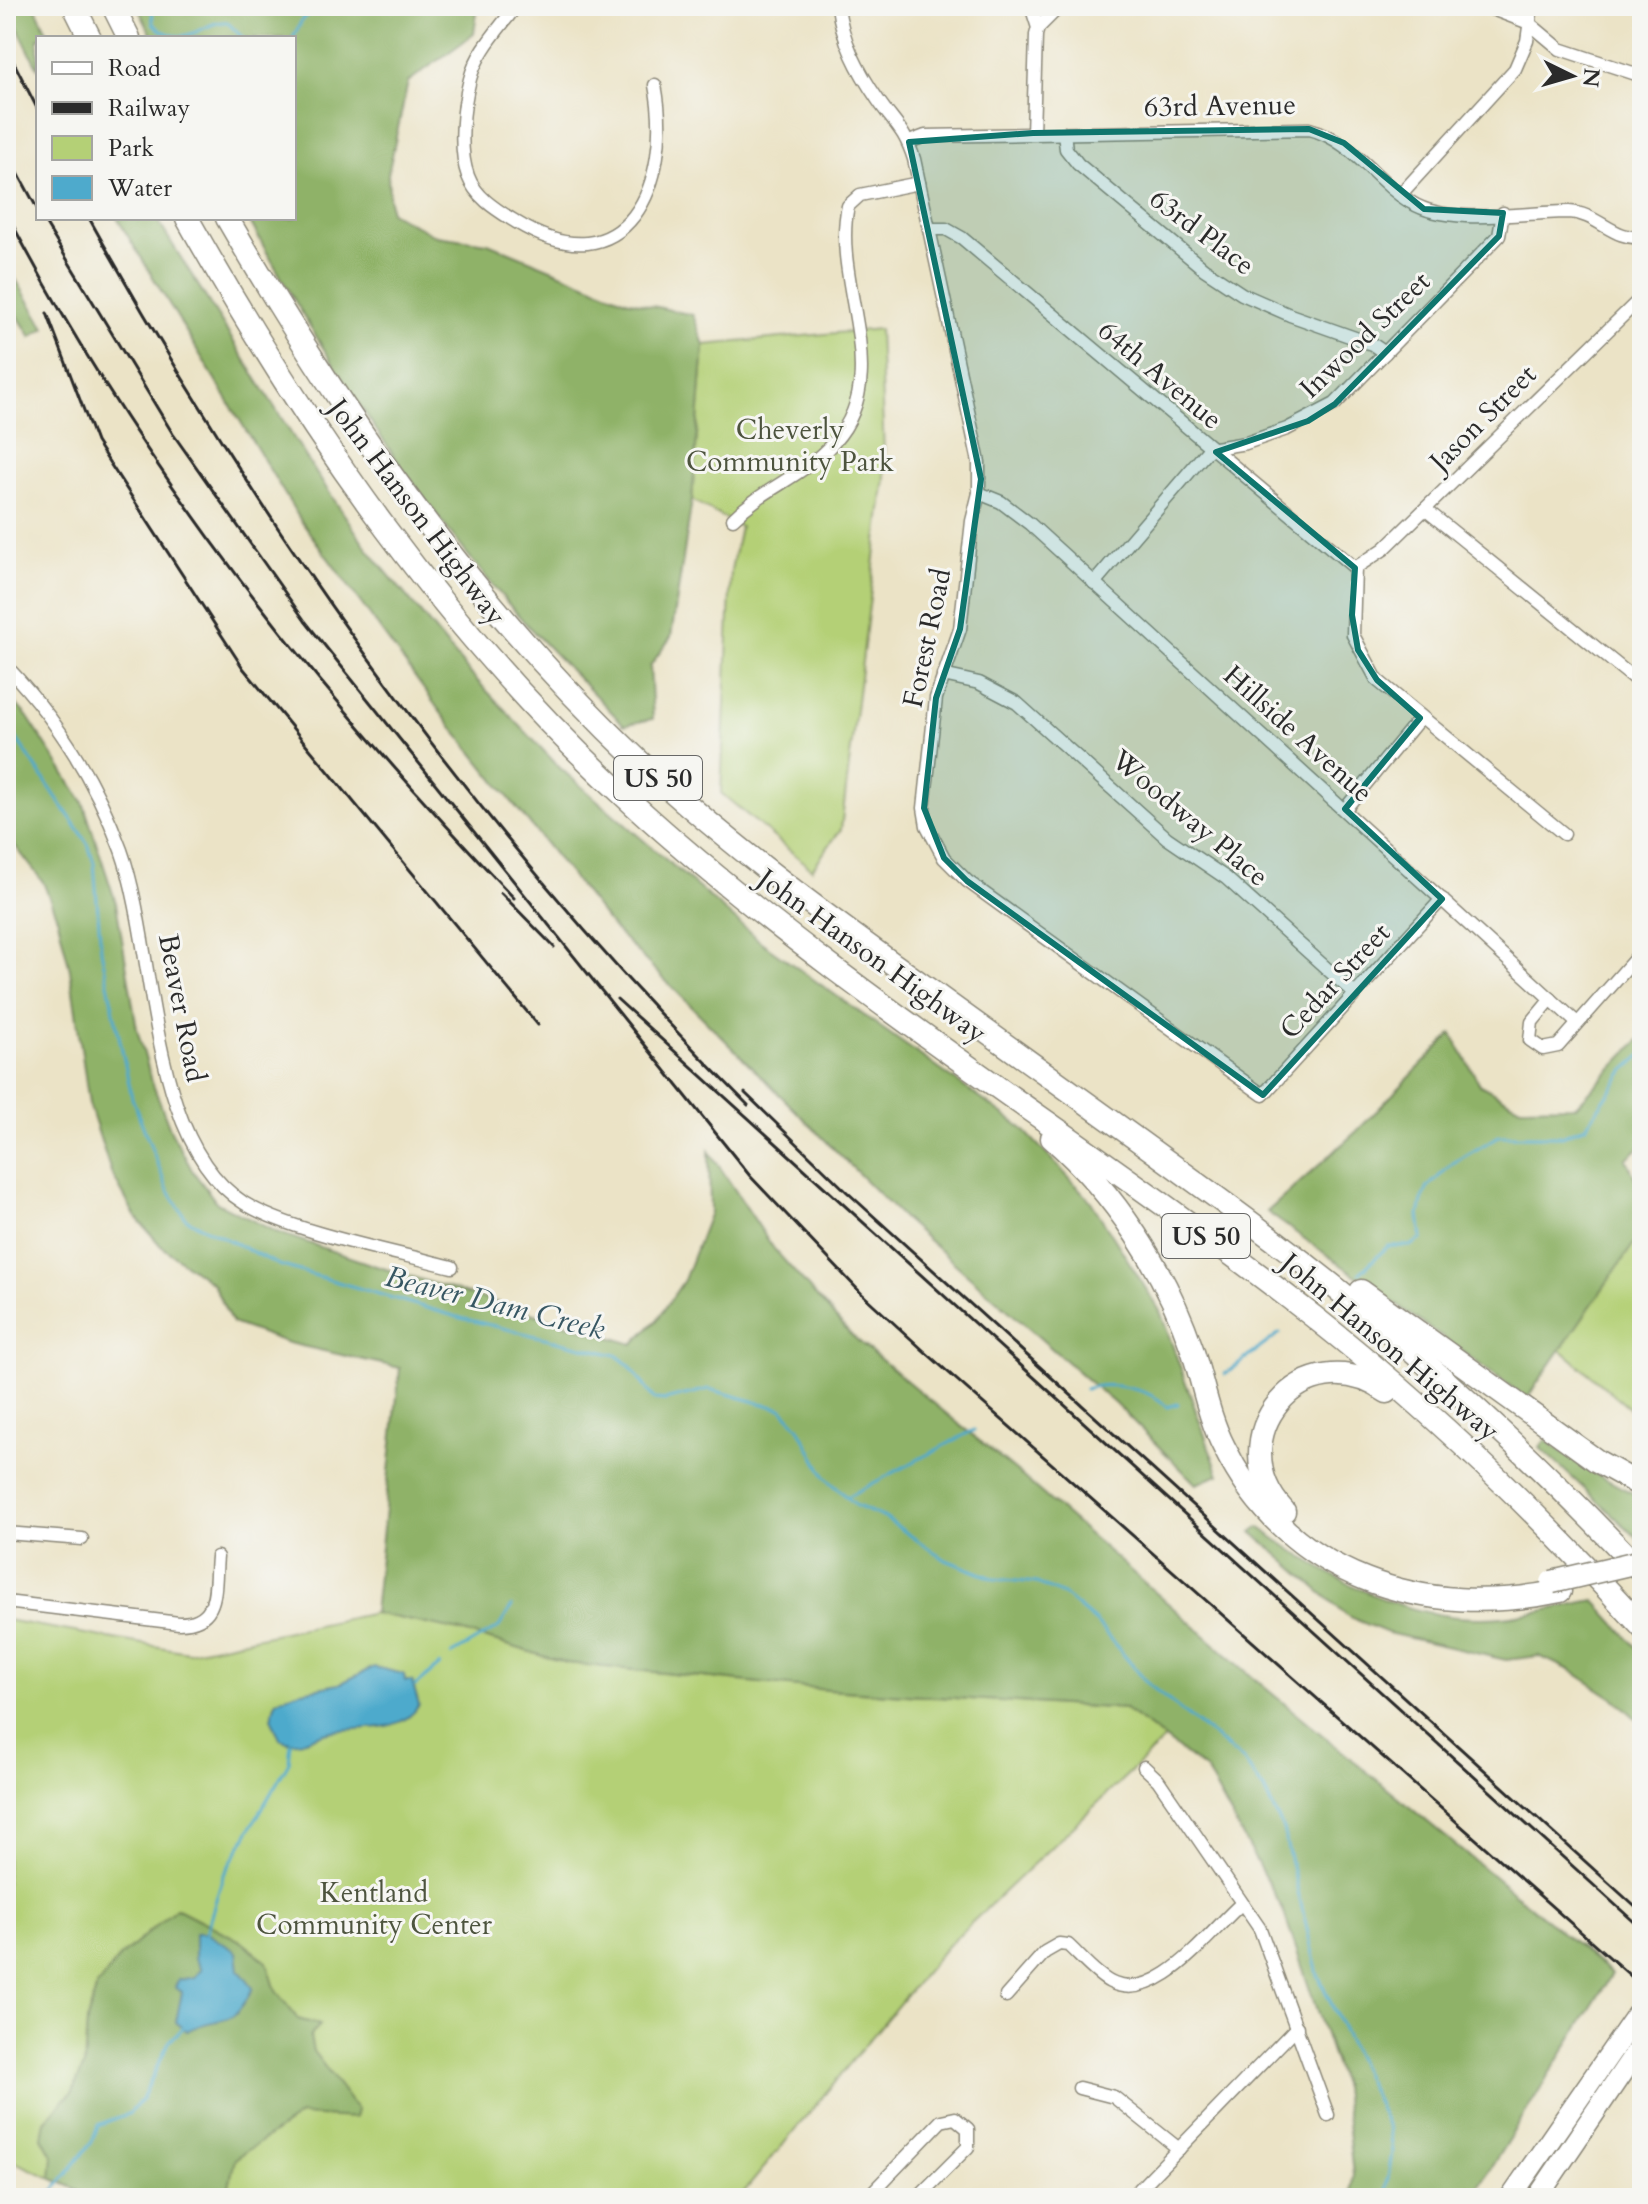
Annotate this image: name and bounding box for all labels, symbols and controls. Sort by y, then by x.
legend [36,36,296,220]
north arrow [1532,36,1612,116]
text: Road [108,52,161,85]
text: N [1575,67,1607,88]
street label: 63rd Avenue [1144,86,1296,126]
text: Railway [108,92,190,125]
text: Park [108,132,154,165]
text: Water [107,172,172,205]
street label: 63rd Place [1142,180,1262,284]
street label: Inwood Street [1291,263,1439,407]
street label: 64th Avenue [1090,312,1230,438]
street label: Jason Street [1418,356,1545,483]
street label: John Hanson Highway [317,388,515,633]
park label: Cheverly Community Park [686,411,894,481]
street label: Forest Road [894,565,960,711]
street label: Hillside Avenue [1215,657,1381,811]
street label: Woodway Place [1103,740,1277,895]
road number: US 50 [614,756,702,800]
street label: John Hanson Highway [747,858,994,1052]
street label: Cedar Street [1271,914,1399,1047]
street label: Beaver Road [149,931,215,1085]
road number: US 50 [1162,1214,1250,1258]
street label: John Hanson Highway [1270,1242,1507,1450]
water label: Beaver Dam Creek [381,1256,609,1350]
park label: Kentland Community Center [256,1874,493,1944]

